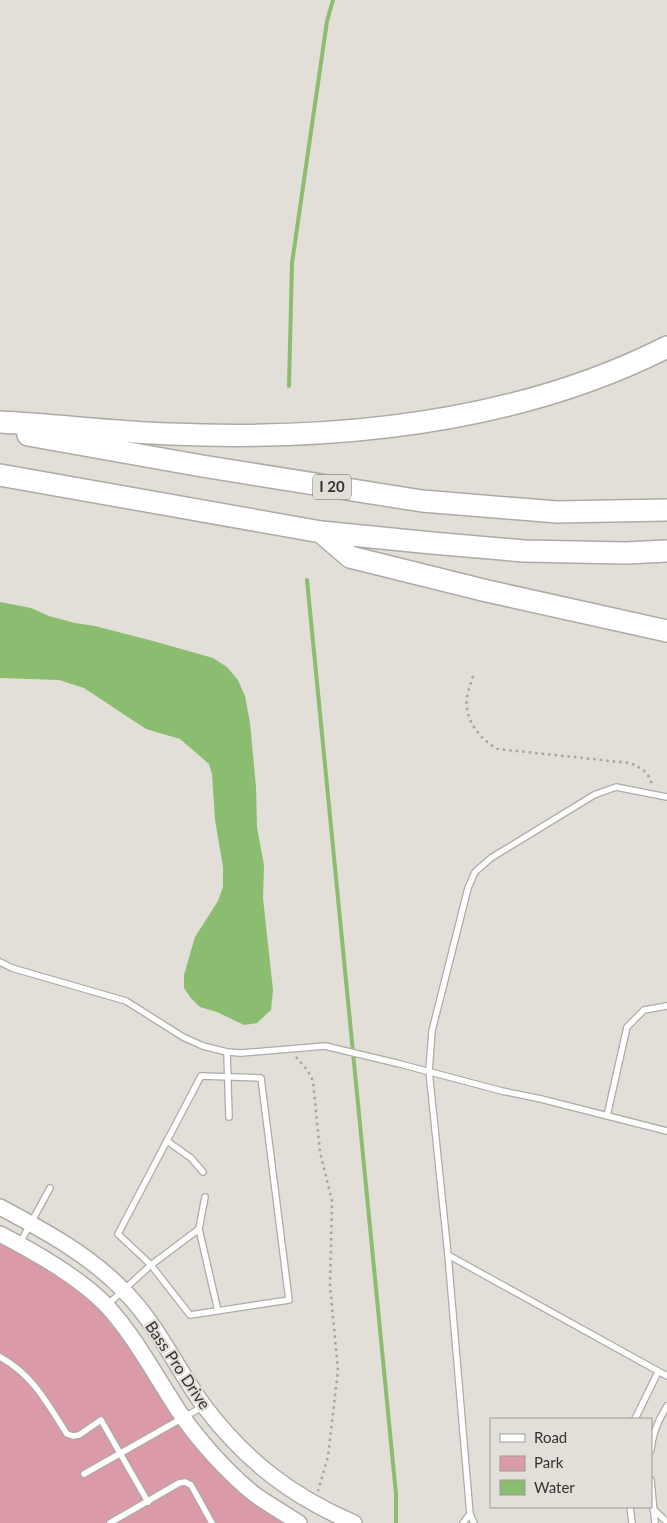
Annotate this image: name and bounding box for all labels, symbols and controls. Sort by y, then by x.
road number: I 20 [313,474,351,500]
street label: Bass Pro Drive [142,1317,215,1412]
legend [490,1418,652,1508]
text: Road [534,1428,567,1446]
text: Park [534,1453,564,1471]
text: Water [534,1478,575,1496]

